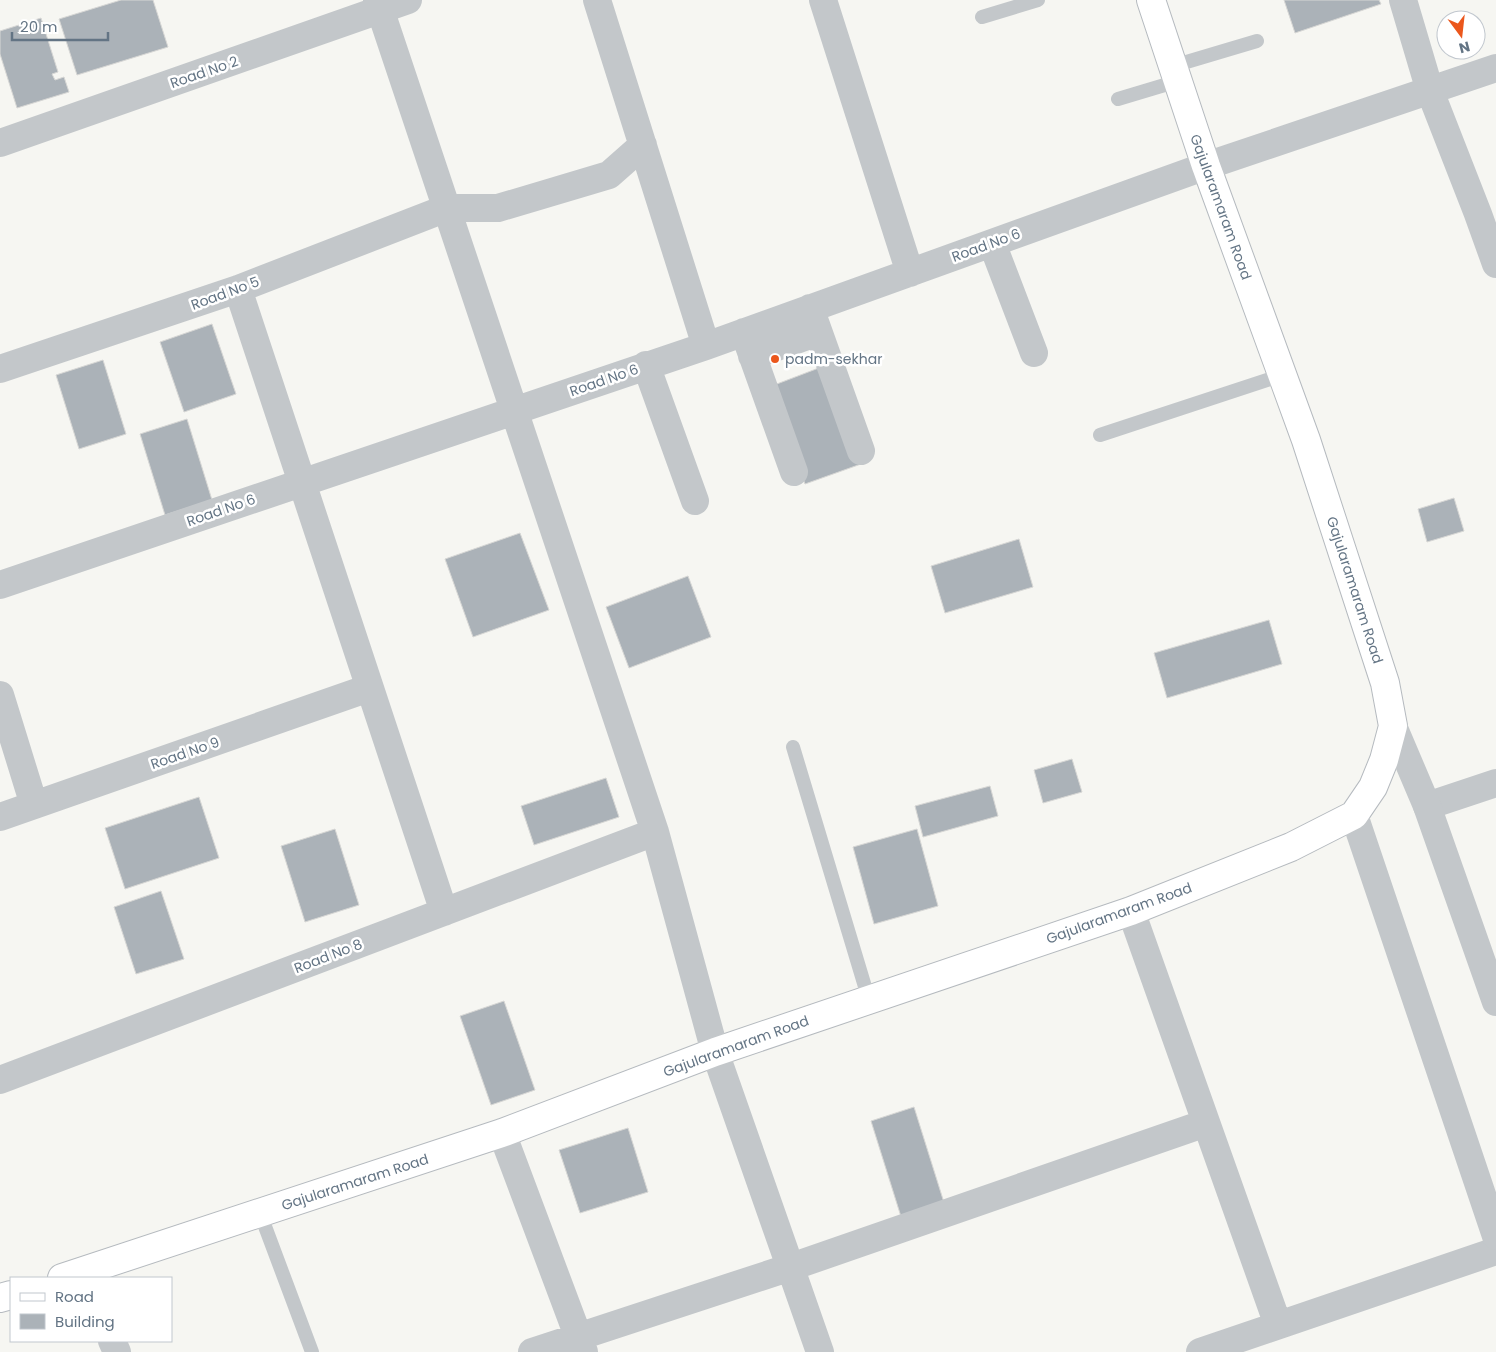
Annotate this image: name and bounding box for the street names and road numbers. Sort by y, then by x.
street label: Road No 2 [167,51,241,93]
street label: Gajularamaram Road [1185,131,1257,283]
street label: Road No 6 [949,223,1023,267]
street label: Road No 5 [188,271,262,315]
street label: Road No 6 [567,359,641,401]
street label: Road No 6 [184,489,258,531]
street label: Gajularamaram Road [1322,514,1388,666]
street label: Road No 9 [148,732,222,774]
street label: Gajularamaram Road [1043,877,1195,949]
street label: Road No 8 [291,934,365,978]
street label: Gajularamaram Road [660,1010,812,1082]
street label: Gajularamaram Road [279,1149,431,1215]

